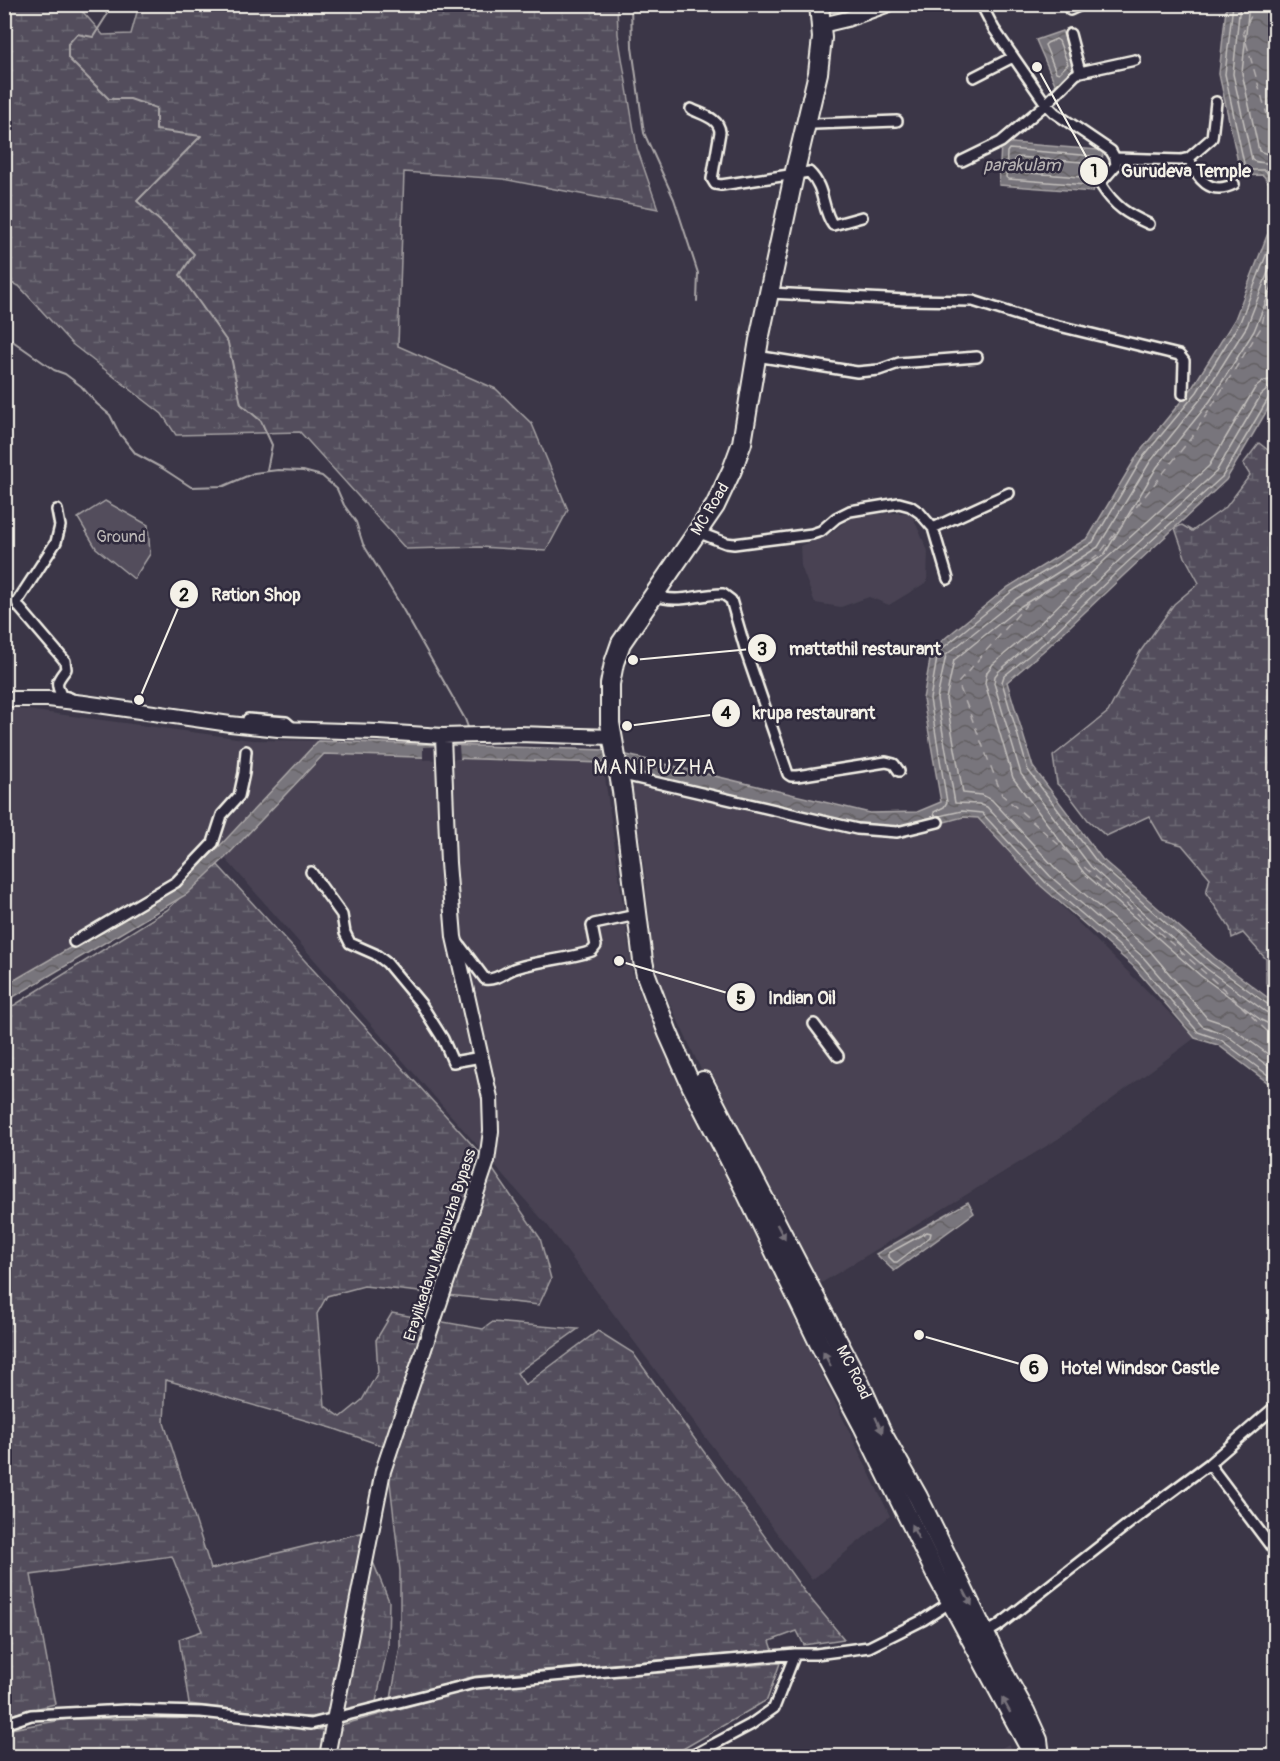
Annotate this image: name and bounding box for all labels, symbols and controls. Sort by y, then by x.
callout: Gurudeva Temple [1079,153,1263,189]
water label: parakulam [984,154,1061,177]
text: 1 [1090,160,1098,183]
text: Gurudeva Temple [1121,160,1252,183]
street label: MC Road [686,479,734,539]
park label: Ground [96,527,146,547]
callout: Ration Shop [169,576,312,612]
text: 2 [179,584,189,607]
text: Ration Shop [211,584,301,607]
callout: mattathil restaurant [747,630,953,666]
text: 3 [757,638,767,661]
text: mattathil restaurant [789,638,942,661]
callout: krupa restaurant [711,695,888,731]
text: 4 [721,702,732,725]
text: krupa restaurant [752,702,876,725]
district label: MANIPUZHA [593,755,717,780]
callout: Indian Oil [726,979,848,1015]
text: 5 [736,987,746,1010]
text: Indian Oil [768,987,836,1010]
street label: Erayilkadavu Manipuzha Bypass [399,1146,481,1344]
one-way arrow [776,1224,786,1241]
street label: MC Road [832,1342,876,1402]
one-way arrow [822,1350,832,1367]
callout: Hotel Windsor Castle [1019,1350,1232,1386]
text: 6 [1029,1357,1039,1380]
text: Hotel Windsor Castle [1061,1357,1221,1380]
one-way arrow [874,1416,883,1433]
one-way arrow [911,1524,920,1541]
one-way arrow [963,1590,973,1607]
one-way arrow [1000,1697,1011,1713]

